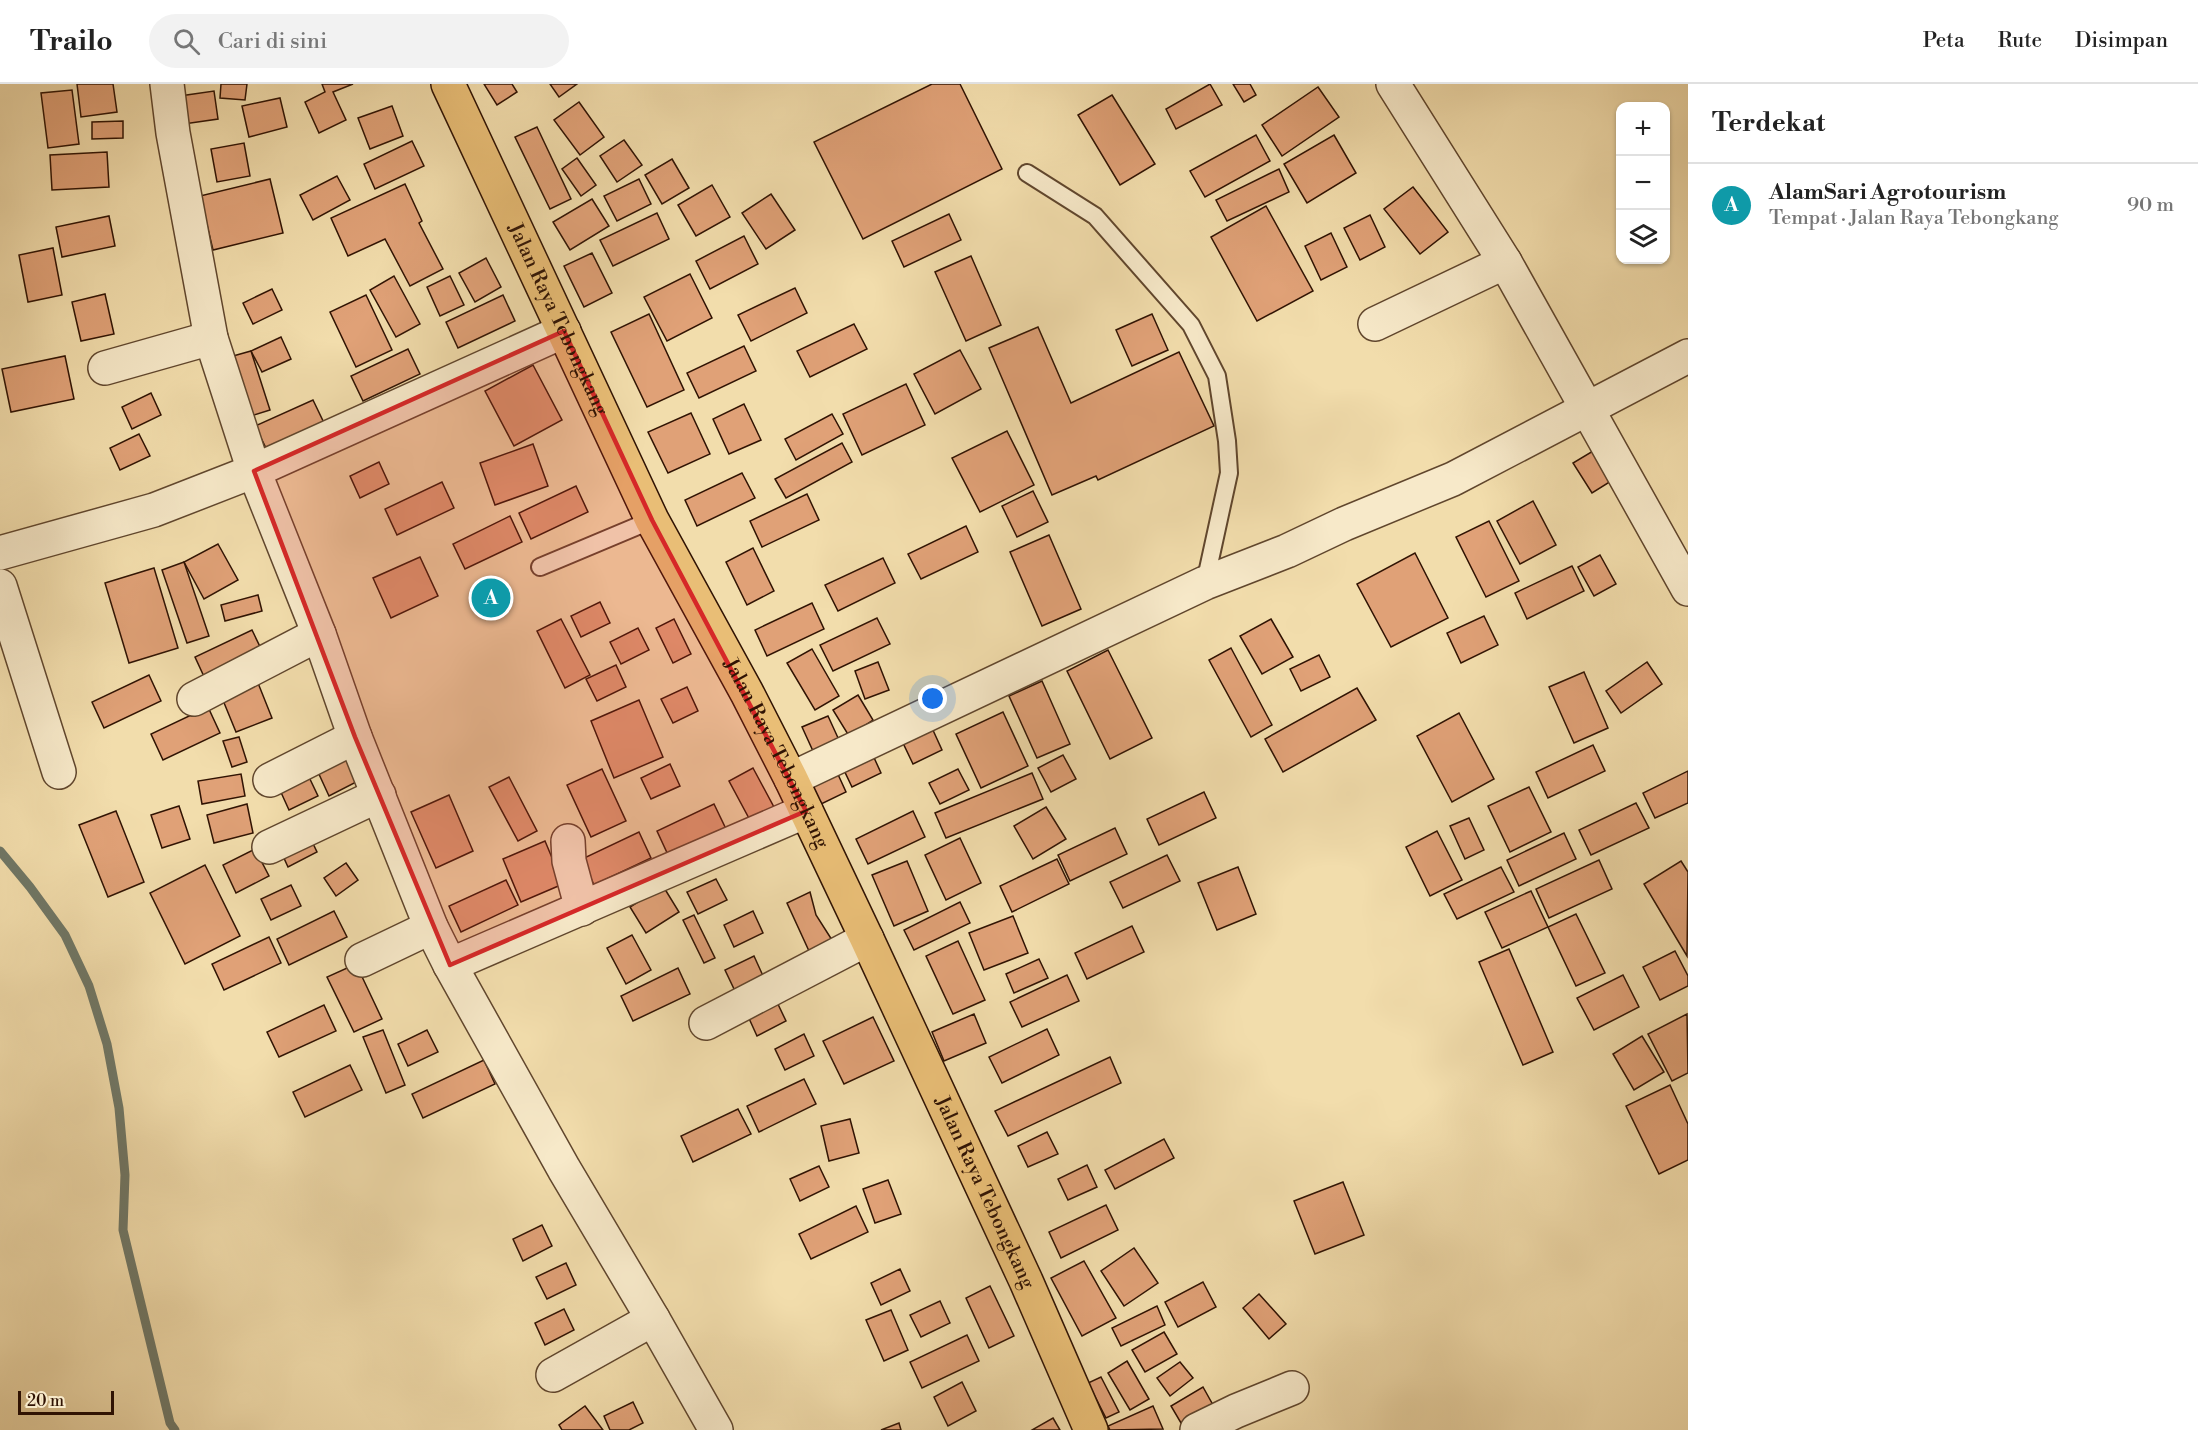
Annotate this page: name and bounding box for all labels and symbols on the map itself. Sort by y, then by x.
street label: Jalan Raya Tebongkang [502,218,614,420]
pin: A [472,576,510,620]
street label: Jalan Raya Tebongkang [717,653,835,853]
your location [918,684,947,713]
street label: Jalan Raya Tebongkang [929,1091,1041,1293]
scale bar [18,1388,114,1416]

